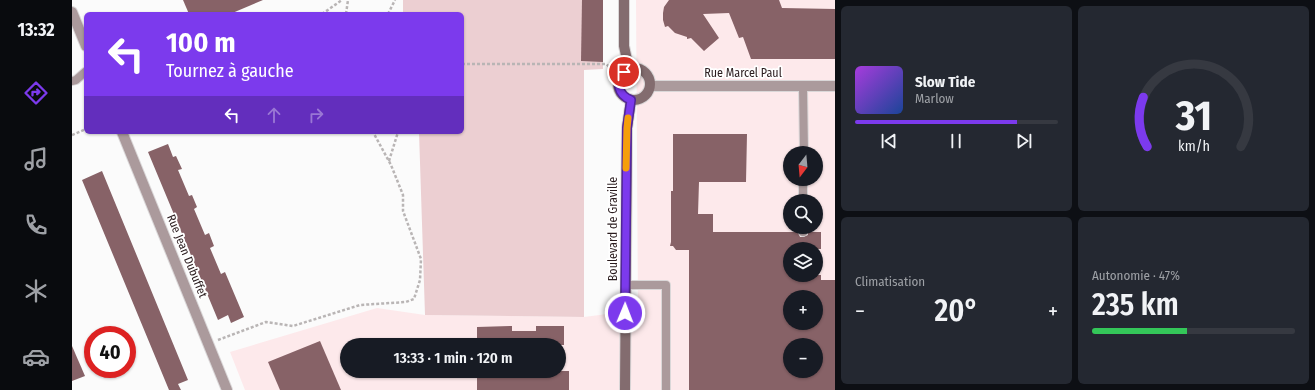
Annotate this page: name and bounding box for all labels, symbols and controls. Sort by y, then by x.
text: 13:32 [17,19,55,41]
text: 100 m [166,26,236,59]
icon: left [100,28,152,80]
pin [607,55,641,89]
text: Tournez à gauche [166,60,294,82]
icon: arrive [613,61,635,83]
street label: Rue Marcel Paul [704,66,782,80]
text: Slow Tide [915,73,975,91]
icon: directions [22,79,50,107]
text: 31 [1174,90,1212,140]
text: Marlow [915,91,954,106]
icon: left [221,104,243,126]
icon: ahead [263,104,285,126]
icon: right [305,104,327,126]
icon: previous [878,130,900,152]
icon: pause [945,130,967,152]
icon: next [1013,130,1035,152]
text: km/h [1178,137,1209,154]
icon: music [22,145,50,173]
north arrow [783,146,823,186]
map controls [783,146,823,378]
street label: Boulevard de Graville [606,177,620,281]
button: search [783,194,823,234]
icon: phone [22,211,50,239]
street label: Rue Jean Dubuffet [164,212,210,300]
button: layers [783,242,823,282]
text: Autonomie · 47% [1092,268,1180,283]
text: Climatisation [855,274,925,289]
icon: climate [22,277,50,305]
text: 235 km [1092,287,1179,323]
button: + [783,290,823,330]
position arrow [604,292,646,334]
text: 20° [934,293,978,329]
text: − [855,298,865,325]
text: + [1048,298,1058,325]
speed limit sign: 40 [84,326,136,378]
button: − [783,338,823,378]
icon: car [22,343,50,371]
text: 13:33 · 1 min · 120 m [393,349,513,367]

